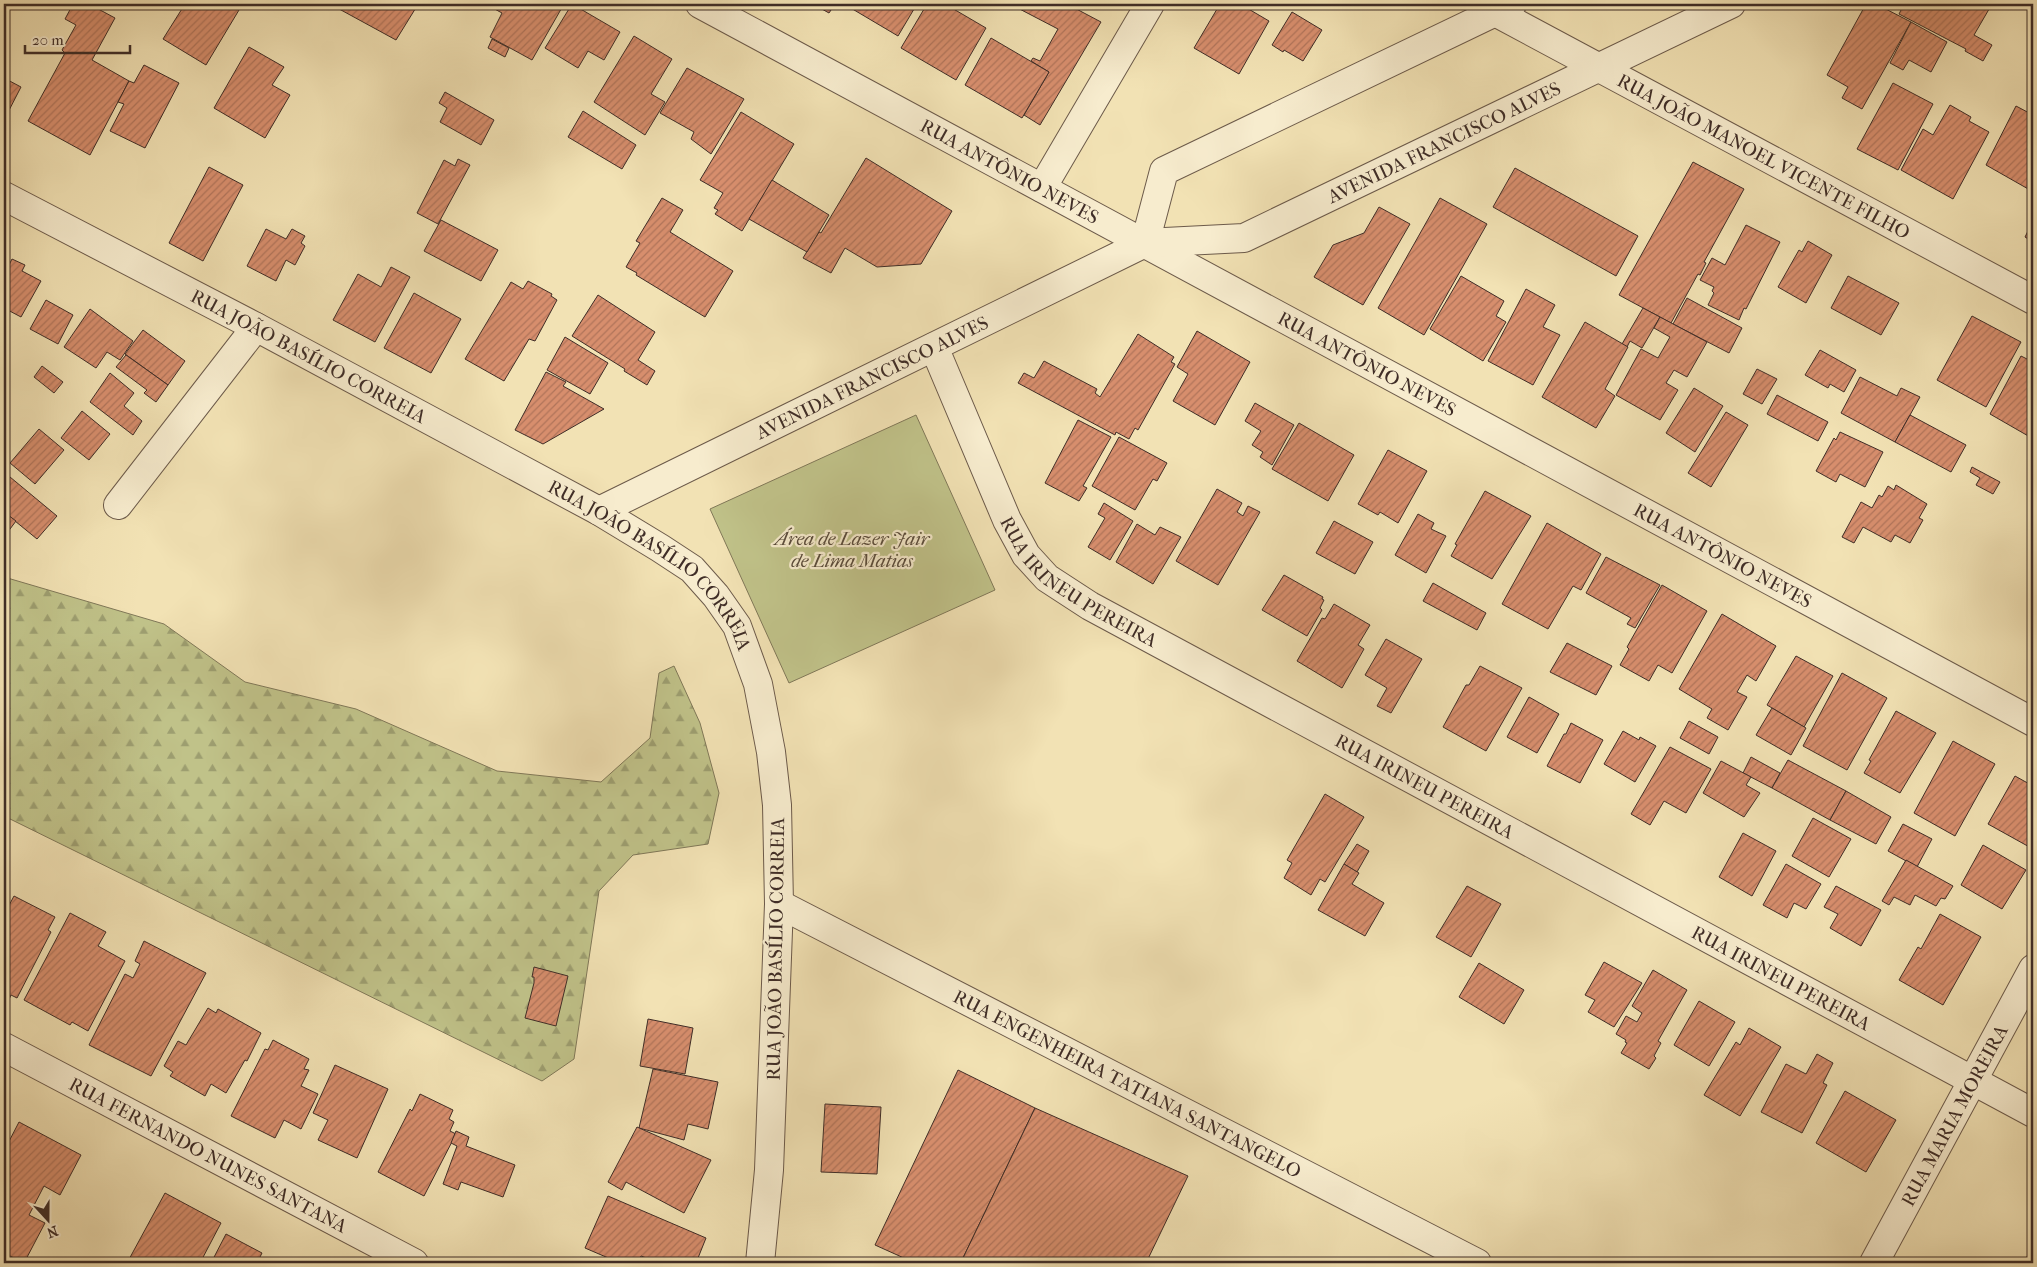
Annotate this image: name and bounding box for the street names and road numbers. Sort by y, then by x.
street label: RUA JOÃO MANOEL VICENTE FILHO [1613,70,1913,244]
street label: AVENIDA FRANCISCO ALVES [1323,77,1565,209]
street label: RUA ANTÔNIO NEVES [916,115,1103,229]
street label: RUA JOÃO BASÍLIO CORREIA [187,285,430,428]
street label: RUA ANTÔNIO NEVES [1274,307,1460,421]
street label: AVENIDA FRANCISCO ALVES [752,312,992,445]
street label: RUA JOÃO BASÍLIO CORREIA [544,476,755,654]
street label: RUA ANTÔNIO NEVES [1630,499,1816,613]
street label: RUA IRINEU PEREIRA [995,513,1161,652]
street label: RUA IRINEU PEREIRA [1331,730,1518,844]
street label: RUA JOÃO BASÍLIO CORREIA [763,817,789,1081]
street label: RUA IRINEU PEREIRA [1688,922,1875,1036]
street label: RUA ENGENHEIRA TATIANA SANTANGELO [950,986,1305,1183]
street label: RUA MARIA MOREIRA [1897,1021,2013,1210]
street label: RUA FERNANDO NUNES SANTANA [65,1073,351,1238]

